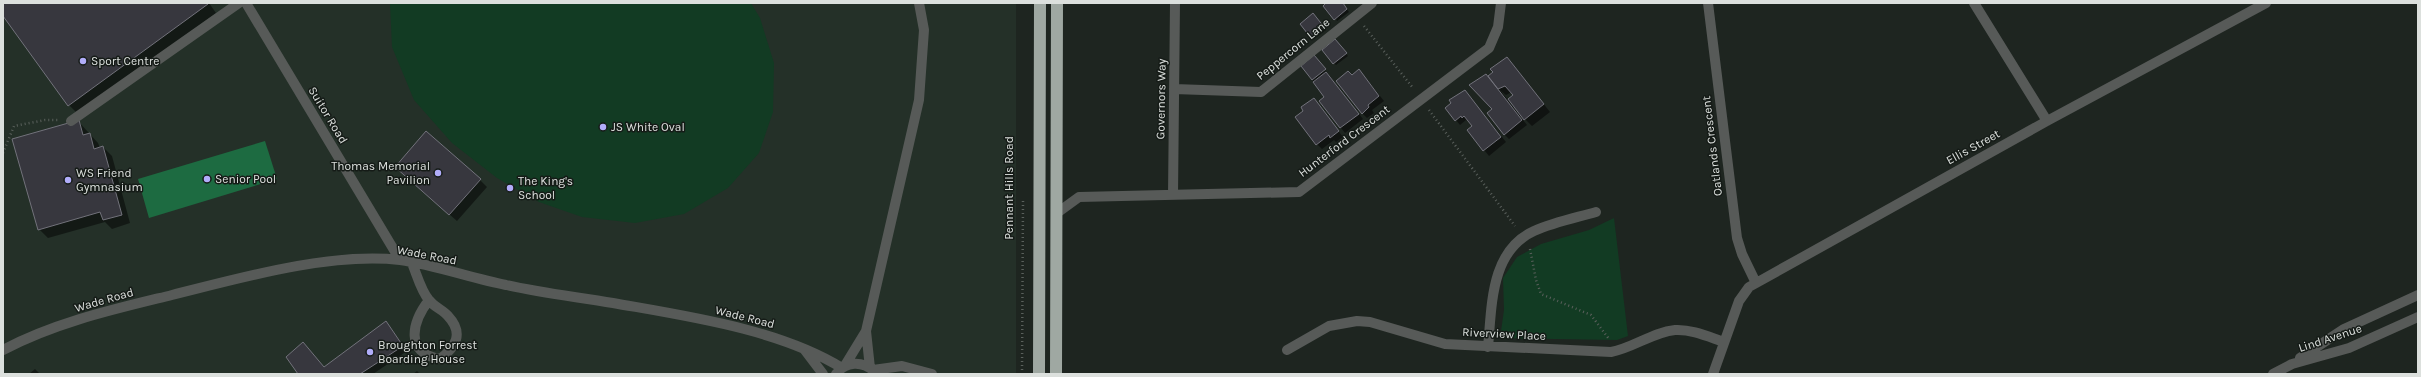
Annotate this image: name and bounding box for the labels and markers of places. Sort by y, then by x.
place label: Sport Centre [91,54,159,68]
marker: Sport Centre [78,56,88,66]
place label: JS White Oval [611,120,685,134]
marker: JS White Oval [598,122,608,132]
place label: Thomas Memorial Pavilion [331,159,430,187]
place label: WS Friend Gymnasium [76,166,143,194]
marker: Thomas Memorial Pavilion [433,168,443,178]
place label: Senior Pool [215,172,276,186]
marker: Senior Pool [202,174,212,184]
place label: The King's School [518,174,573,202]
marker: WS Friend Gymnasium [63,175,73,185]
marker: The King's School [505,183,515,193]
place label: Broughton Forrest Boarding House [378,338,477,366]
marker: Broughton Forrest Boarding House [365,347,375,357]

